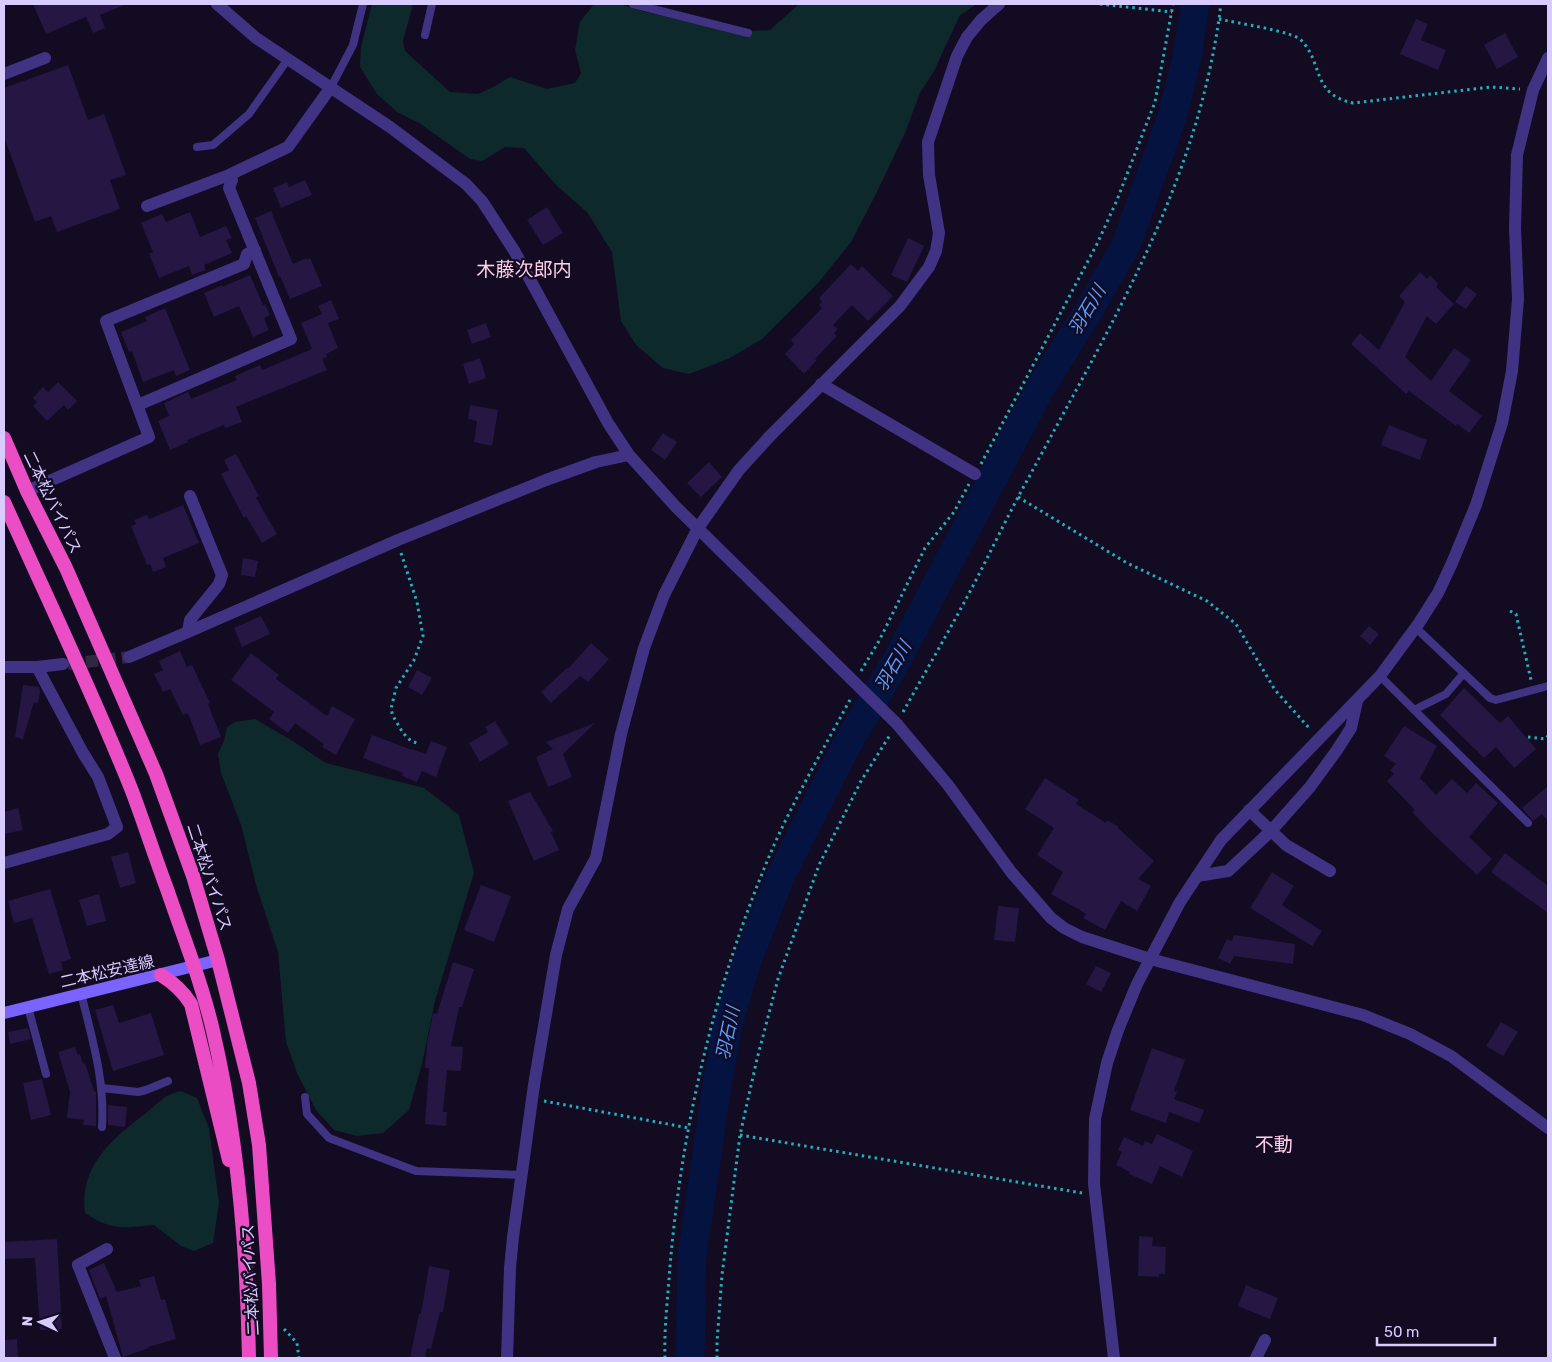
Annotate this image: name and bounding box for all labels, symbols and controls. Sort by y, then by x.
district label: 木藤次郎内 [476,258,572,281]
water label: 羽石川 [1064,279,1111,339]
street label: 二本松バイパス [20,448,86,557]
water label: 羽石川 [870,635,917,695]
street label: 二本松バイパス [183,821,236,933]
street label: 二本松安達線 [58,951,156,992]
water label: 羽石川 [712,1002,745,1062]
district label: 不動 [1255,1133,1293,1156]
street label: 二本松バイパス [238,1224,263,1336]
north arrow [15,1297,65,1347]
scale bar [1377,1314,1494,1346]
text: N [19,1316,36,1327]
text: 50 m [1384,1323,1419,1341]

